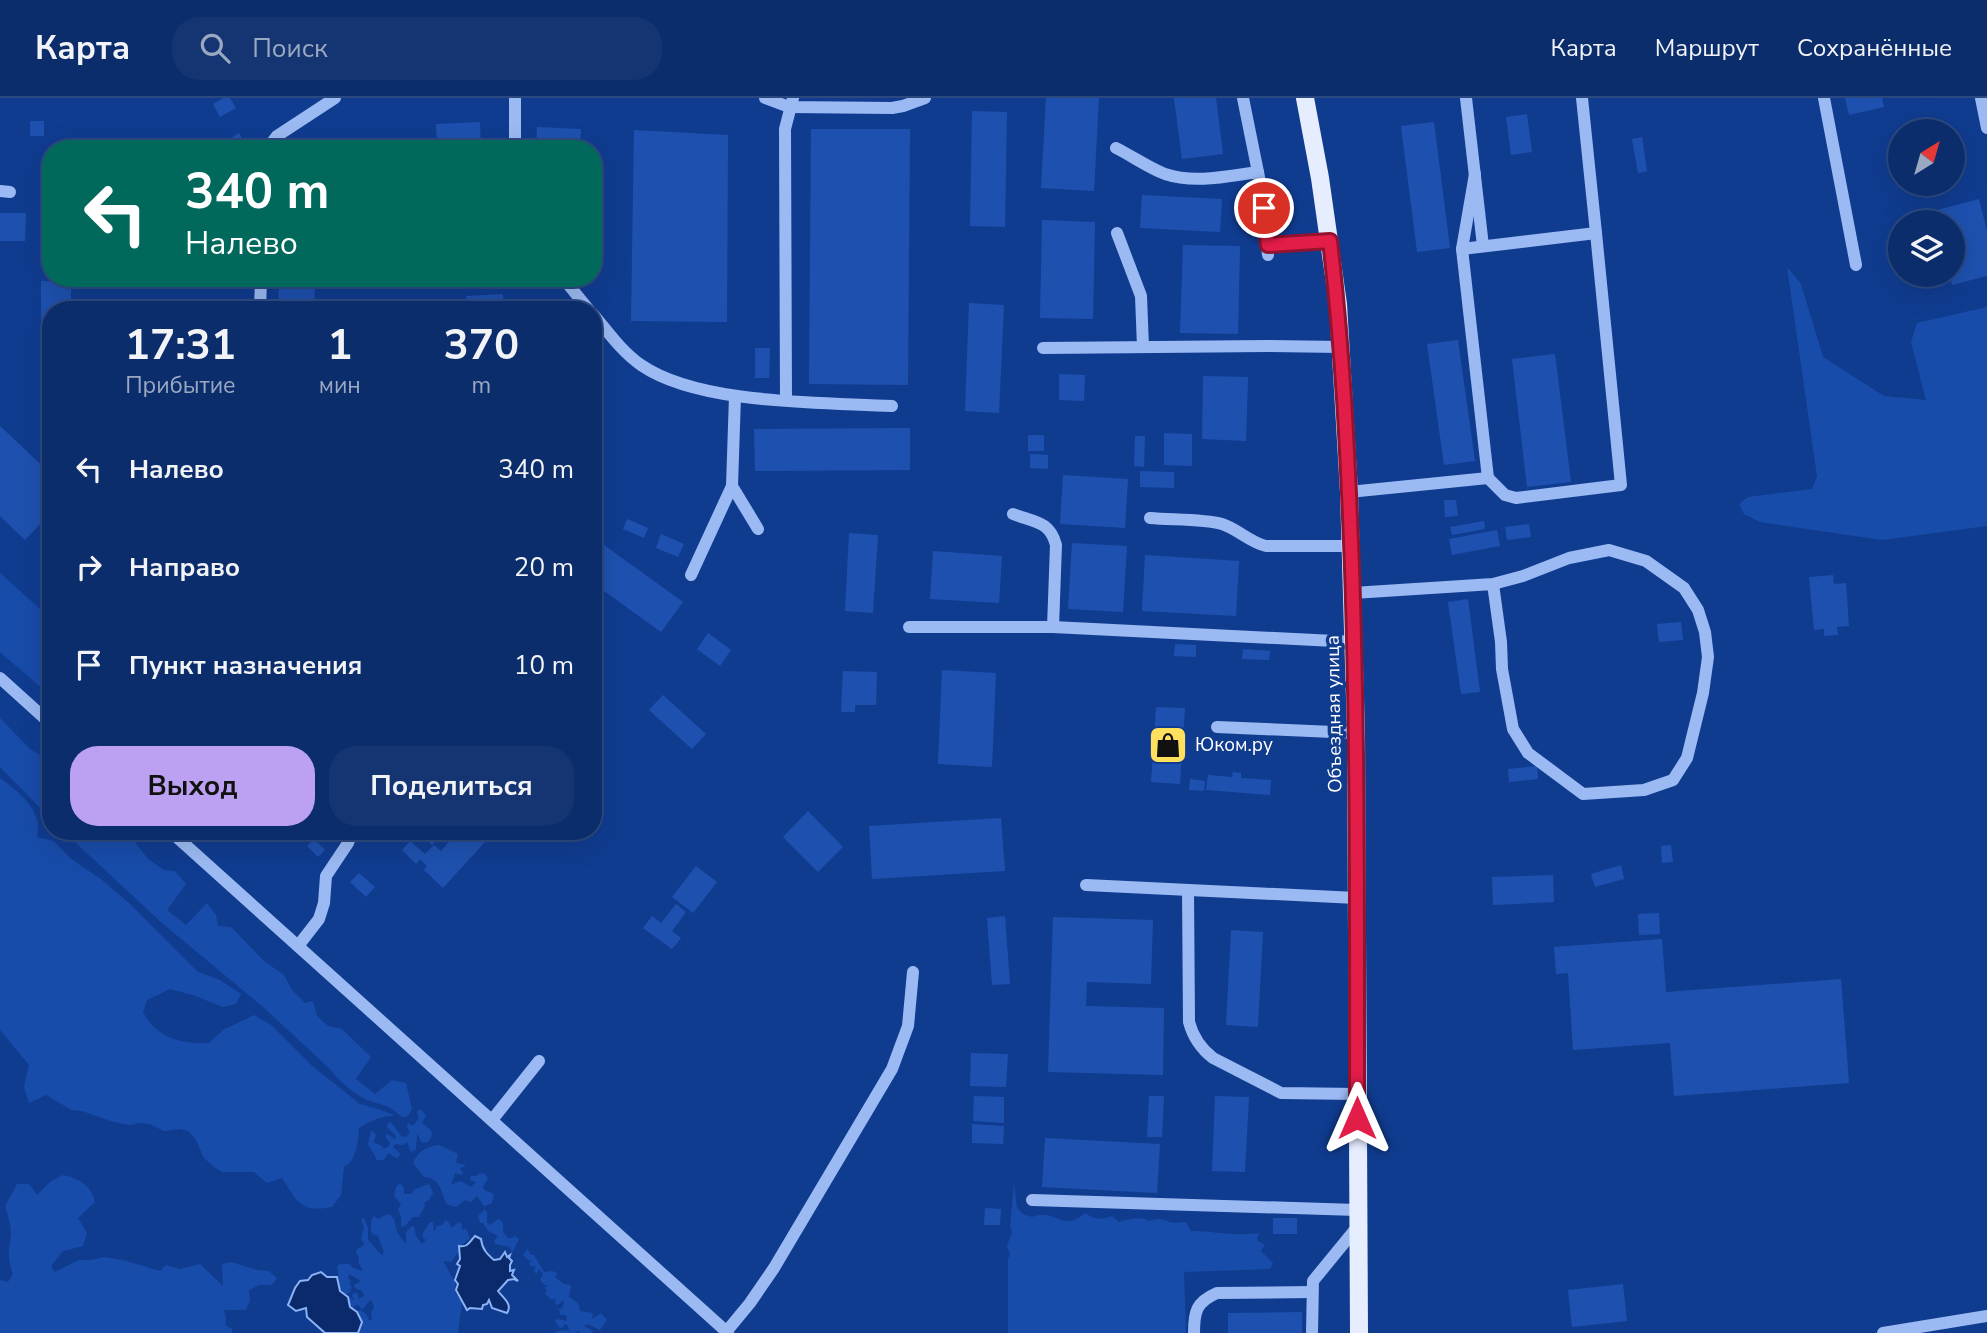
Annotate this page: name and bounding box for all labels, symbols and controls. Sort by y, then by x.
search box [172,17,662,80]
text: Карта [35,26,130,71]
icon: search [196,29,234,67]
text: Поиск [252,31,328,66]
text: Карта [1551,32,1617,64]
text: Маршрут [1655,32,1759,64]
text: Сохранённые [1797,32,1952,64]
north arrow [1888,119,1965,196]
map controls [1888,119,1965,287]
text: 340 m [185,158,329,225]
icon: left [70,168,161,259]
pin [1234,178,1294,238]
icon: arrive [1245,189,1283,227]
button: layers [1888,210,1965,287]
text: Налево [185,222,298,265]
text: 17:31 [125,317,236,374]
text: 1 [327,317,352,374]
text: 370 [444,317,519,374]
text: Прибытие [125,370,236,401]
text: мин [319,370,361,401]
text: m [472,370,491,401]
icon: left [70,450,108,488]
text: Налево [129,452,224,487]
text: 340 m [498,452,574,487]
icon: right [70,548,108,586]
text: Направо [129,550,240,585]
text: 20 m [514,550,574,585]
street label: Объездная улица [1320,635,1348,793]
icon: arrive [70,646,108,684]
text: Пункт назначения [129,648,362,683]
text: 10 m [514,648,574,683]
shop icon: Юком.ру [1147,724,1189,766]
place label: Юком.ру [1195,732,1273,758]
button: Выход [70,746,315,826]
button: Поделиться [329,746,574,826]
position arrow [1320,1081,1394,1155]

